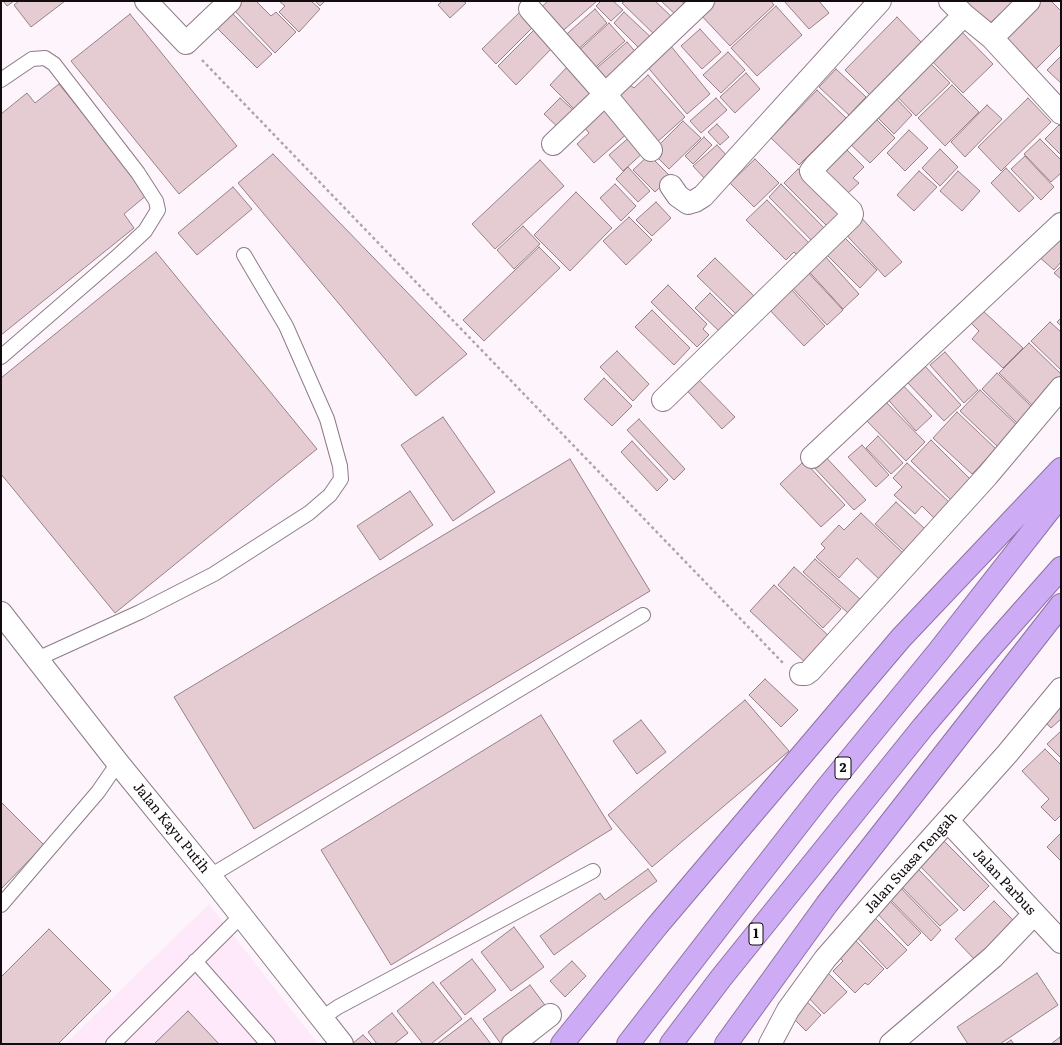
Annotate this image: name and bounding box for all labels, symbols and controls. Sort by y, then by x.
road number: 2 [835,757,851,779]
street label: Jalan Kayu Putih [129,779,213,877]
street label: Jalan Suasa Tengah [861,809,961,917]
street label: Jalan Parbus [969,845,1039,919]
road number: 1 [749,923,763,945]

